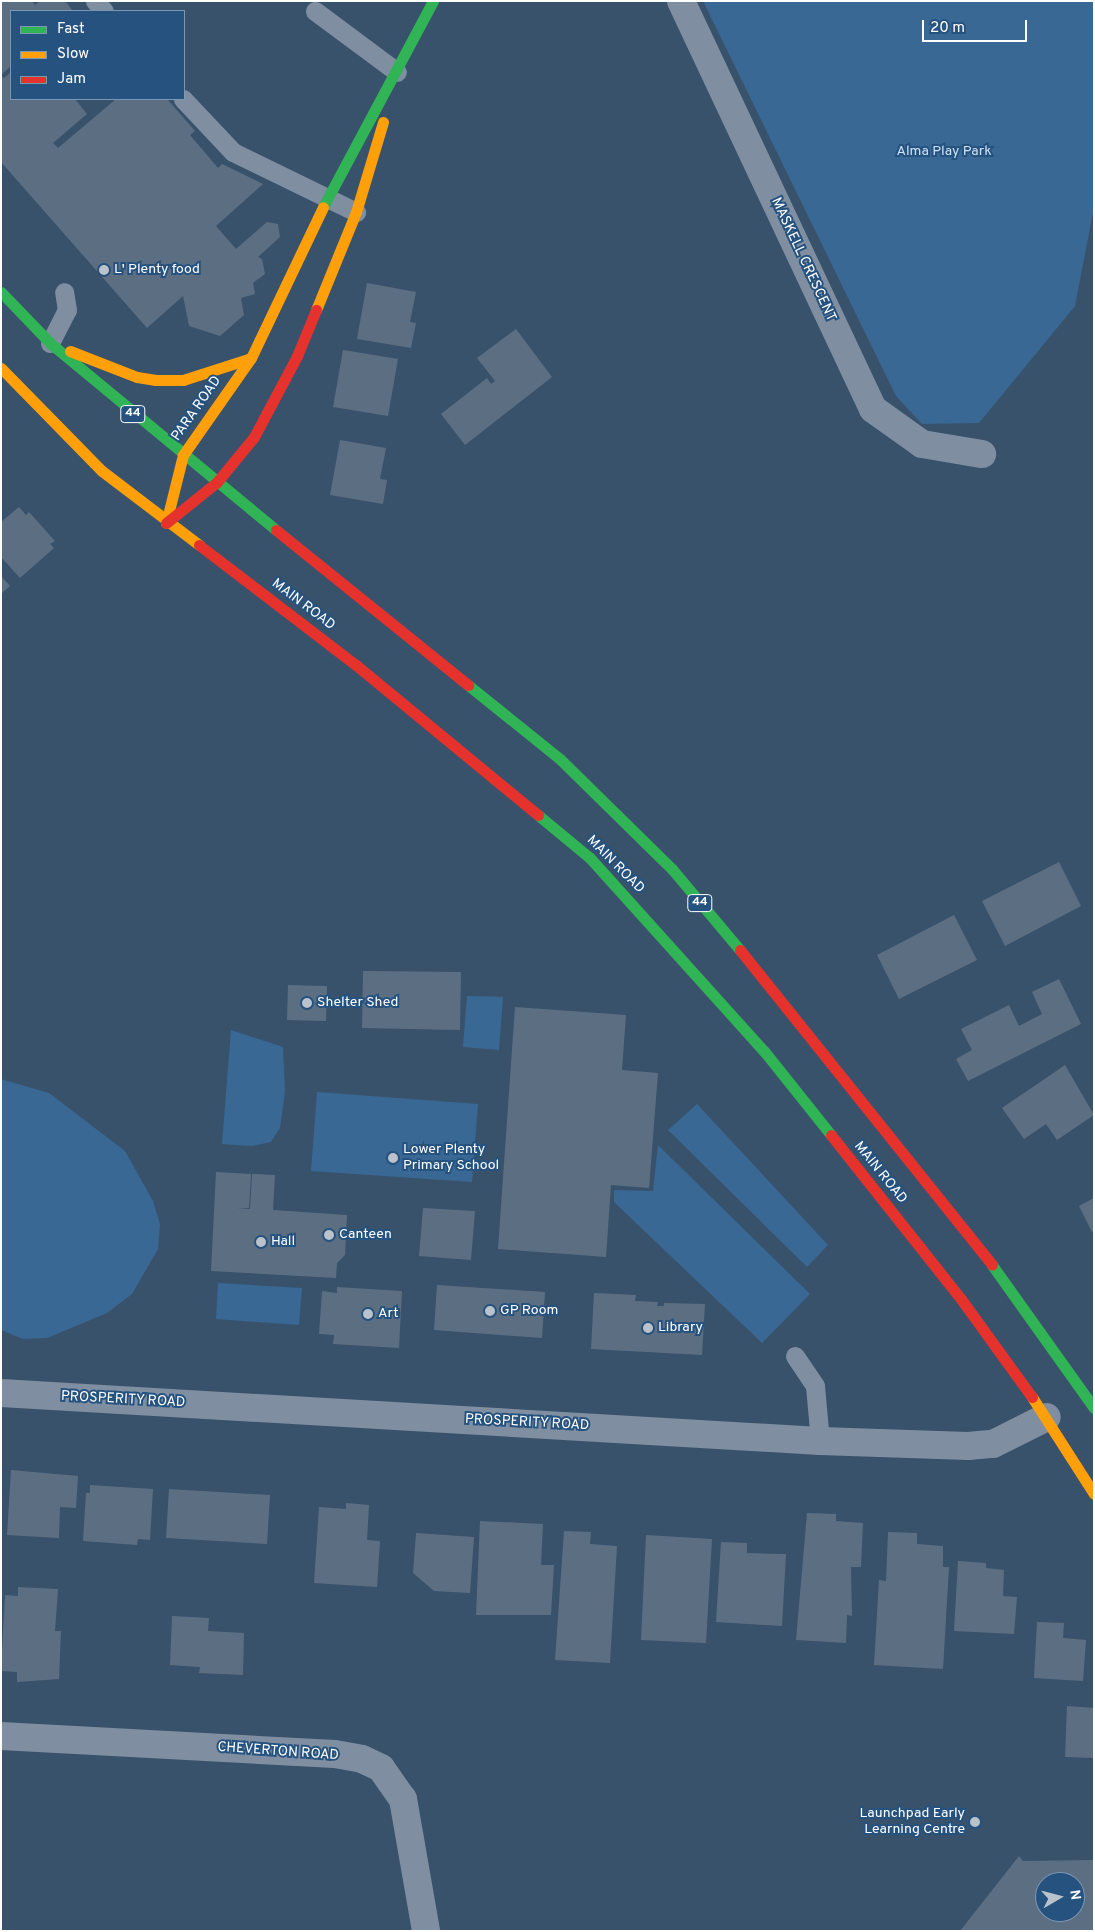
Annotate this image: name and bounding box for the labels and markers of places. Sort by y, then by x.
place label: L' Plenty food [114,262,200,278]
marker: L' Plenty food [98,264,110,276]
place label: Shelter Shed [317,995,398,1011]
marker: Shelter Shed [301,997,313,1009]
place label: Lower Plenty Primary School [403,1142,499,1174]
marker: Lower Plenty Primary School [387,1152,399,1164]
place label: Canteen [339,1227,392,1243]
marker: Canteen [323,1229,335,1241]
place label: Hall [271,1234,295,1250]
marker: Hall [255,1236,267,1248]
place label: GP Room [500,1303,558,1319]
marker: GP Room [484,1305,496,1317]
place label: Art [378,1306,398,1322]
marker: Art [362,1308,374,1320]
place label: Library [658,1320,703,1336]
marker: Library [642,1322,654,1334]
place label: Launchpad Early Learning Centre [860,1806,965,1838]
marker: Launchpad Early Learning Centre [969,1816,981,1828]

